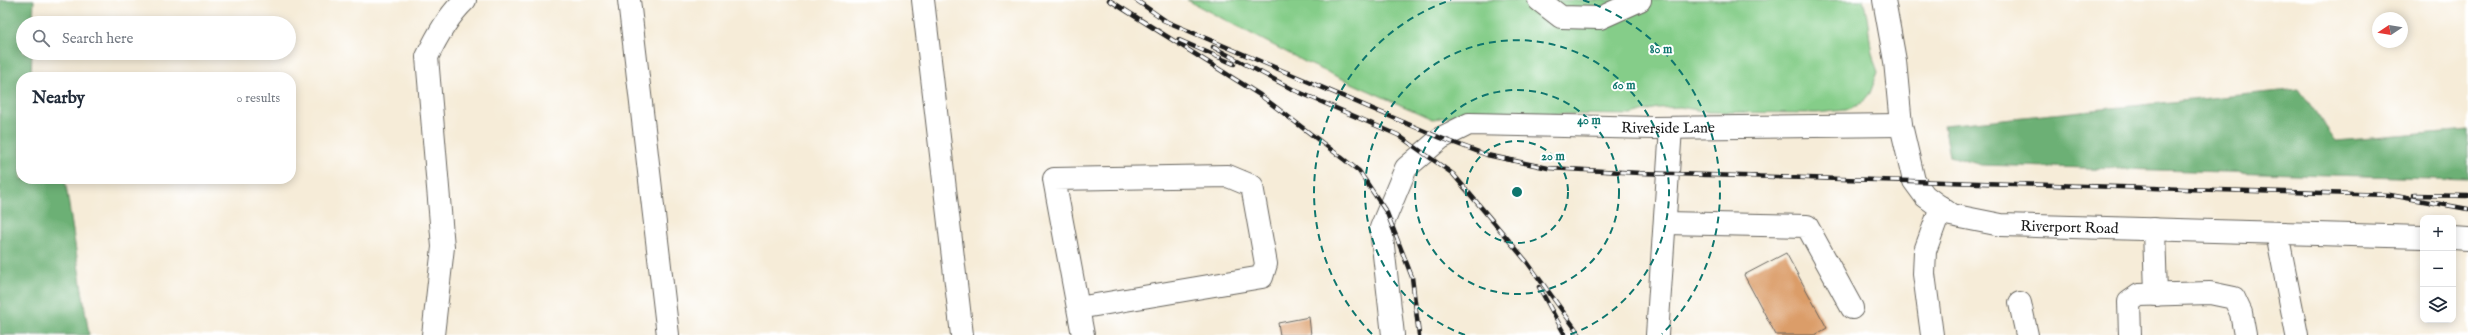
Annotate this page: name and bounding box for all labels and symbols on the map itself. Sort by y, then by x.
north arrow [2372,12,2408,48]
text: 80 m [1650,42,1673,57]
text: 60 m [1613,78,1636,93]
text: 40 m [1577,113,1602,128]
street label: Riverside Lane [1621,118,1715,138]
text: 20 m [1541,149,1565,164]
centre of rings [1510,185,1524,199]
street label: Riverport Road [2020,217,2120,238]

